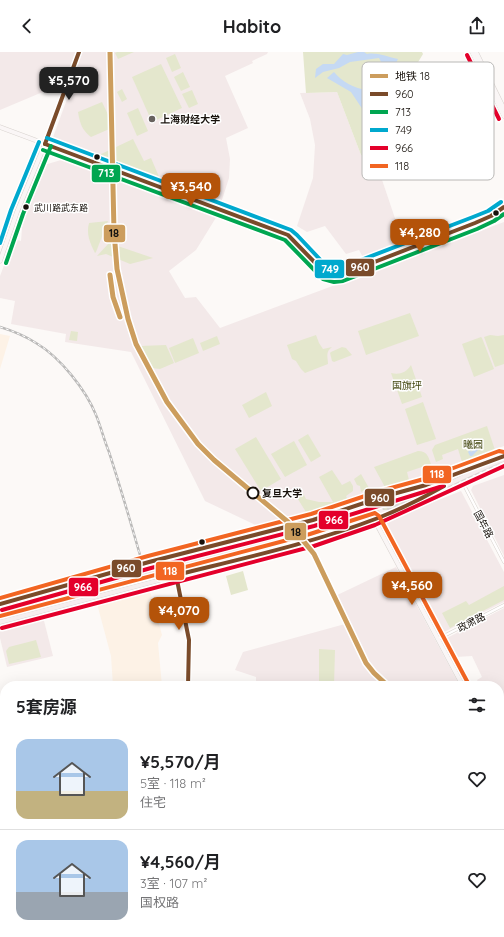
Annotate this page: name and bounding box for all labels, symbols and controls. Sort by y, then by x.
icon: back [16,15,38,37]
text: Habito [223,15,281,38]
icon: share [466,15,488,37]
legend [362,62,494,180]
pin: ¥5,570 [36,67,102,101]
text: 地铁 18 [395,69,430,83]
text: ¥5,570 [48,72,90,88]
text: 960 [395,87,414,101]
text: 713 [395,105,411,119]
place label: 上海财经大学 [160,113,220,126]
marker: 上海财经大学 [147,114,157,124]
text: 749 [395,123,412,137]
text: 966 [395,141,413,155]
unlabelled marker [92,152,102,162]
text: 118 [395,159,409,173]
line badge: 713 [91,164,121,183]
text: 713 [98,166,114,180]
pin: ¥3,540 [158,173,224,207]
text: ¥3,540 [170,178,212,194]
marker: 武川路武东路 [21,202,31,212]
place label: 武川路武东路 [34,202,88,213]
unlabelled marker [491,208,501,218]
pin: ¥4,280 [387,219,453,253]
line badge: 18 [103,224,126,243]
text: ¥4,280 [399,224,441,240]
text: 18 [109,226,119,240]
line badge: 960 [345,258,375,277]
line badge: 749 [314,259,345,279]
text: 960 [350,260,370,274]
text: 749 [321,262,339,276]
park label: 国旗坪 [392,379,422,392]
park label: 曦园 [463,438,483,451]
line badge: 118 [422,465,452,484]
text: 118 [430,467,444,481]
marker: 复旦大学 [246,486,260,500]
place label: 复旦大学 [262,487,302,500]
line badge: 960 [364,488,395,507]
text: 960 [370,491,390,505]
street label: 国年路 [471,508,496,541]
line badge: 966 [318,510,349,530]
text: 966 [325,513,343,527]
line badge: 18 [284,522,307,541]
text: 18 [291,525,301,539]
unlabelled marker [197,537,207,547]
line badge: 960 [111,559,142,578]
text: 960 [116,561,136,575]
line badge: 118 [155,561,185,581]
text: 118 [163,564,177,578]
pin: ¥4,560 [379,572,445,606]
line badge: 966 [68,577,99,597]
text: ¥4,560 [391,577,433,593]
text: 966 [74,580,92,594]
pin: ¥4,070 [146,597,212,631]
text: ¥4,070 [158,602,200,618]
street label: 政肃路 [455,610,488,635]
icon: filters [466,694,488,716]
text: 5套房源 [16,696,77,717]
text: ¥5,570/月 [140,751,221,772]
icon: home [48,755,96,803]
icon: heart [466,768,488,790]
text: 5室 · 118 m² [140,775,206,791]
text: 住宅 [140,794,166,810]
text: ¥4,560/月 [140,851,221,872]
icon: home [48,856,96,904]
icon: heart [466,869,488,891]
text: 3室 · 107 m² [140,875,207,891]
text: 国权路 [140,894,179,910]

